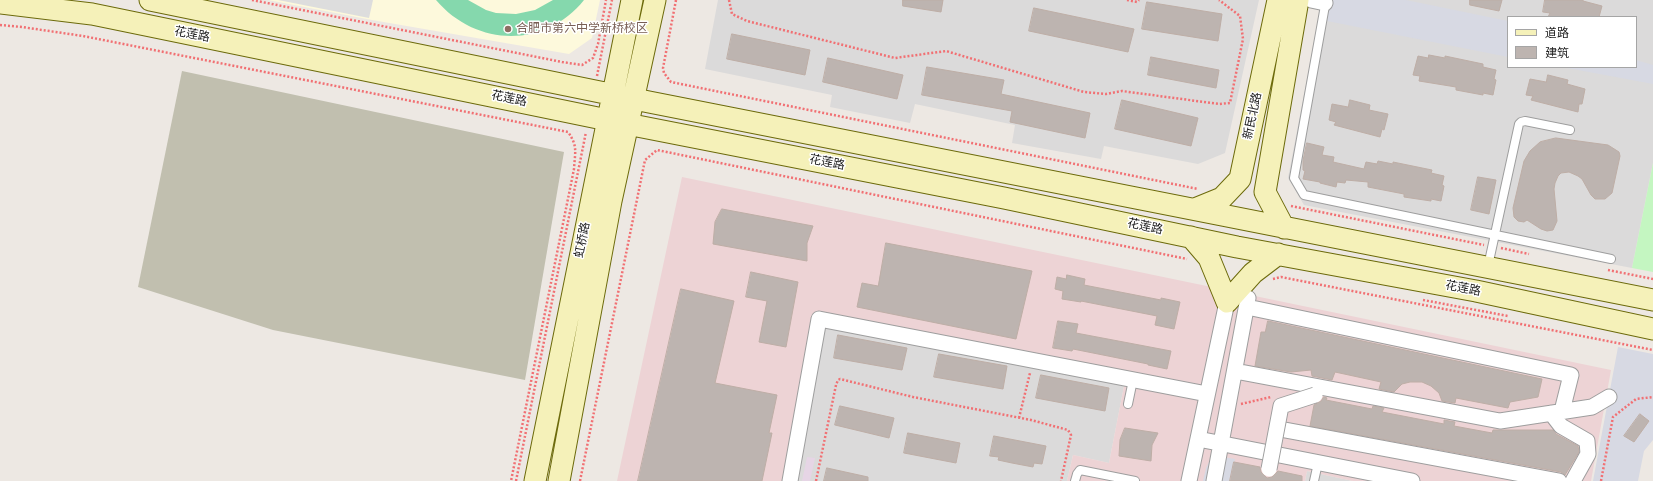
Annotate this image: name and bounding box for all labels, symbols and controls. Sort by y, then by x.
legend [1507,16,1637,68]
place label: 合肥市第六中学新桥校区 [516,22,648,36]
street label: 花莲路 [173,24,211,46]
marker: 合肥市第六中学新桥校区 [503,24,513,34]
text: 道路 [1545,26,1569,41]
text: 建筑 [1545,46,1569,61]
street label: 花莲路 [490,88,528,110]
street label: 新民北路 [1241,91,1265,141]
street label: 花莲路 [808,152,846,174]
street label: 花莲路 [1126,216,1164,238]
street label: 虹桥路 [572,221,594,259]
street label: 花莲路 [1444,278,1482,300]

